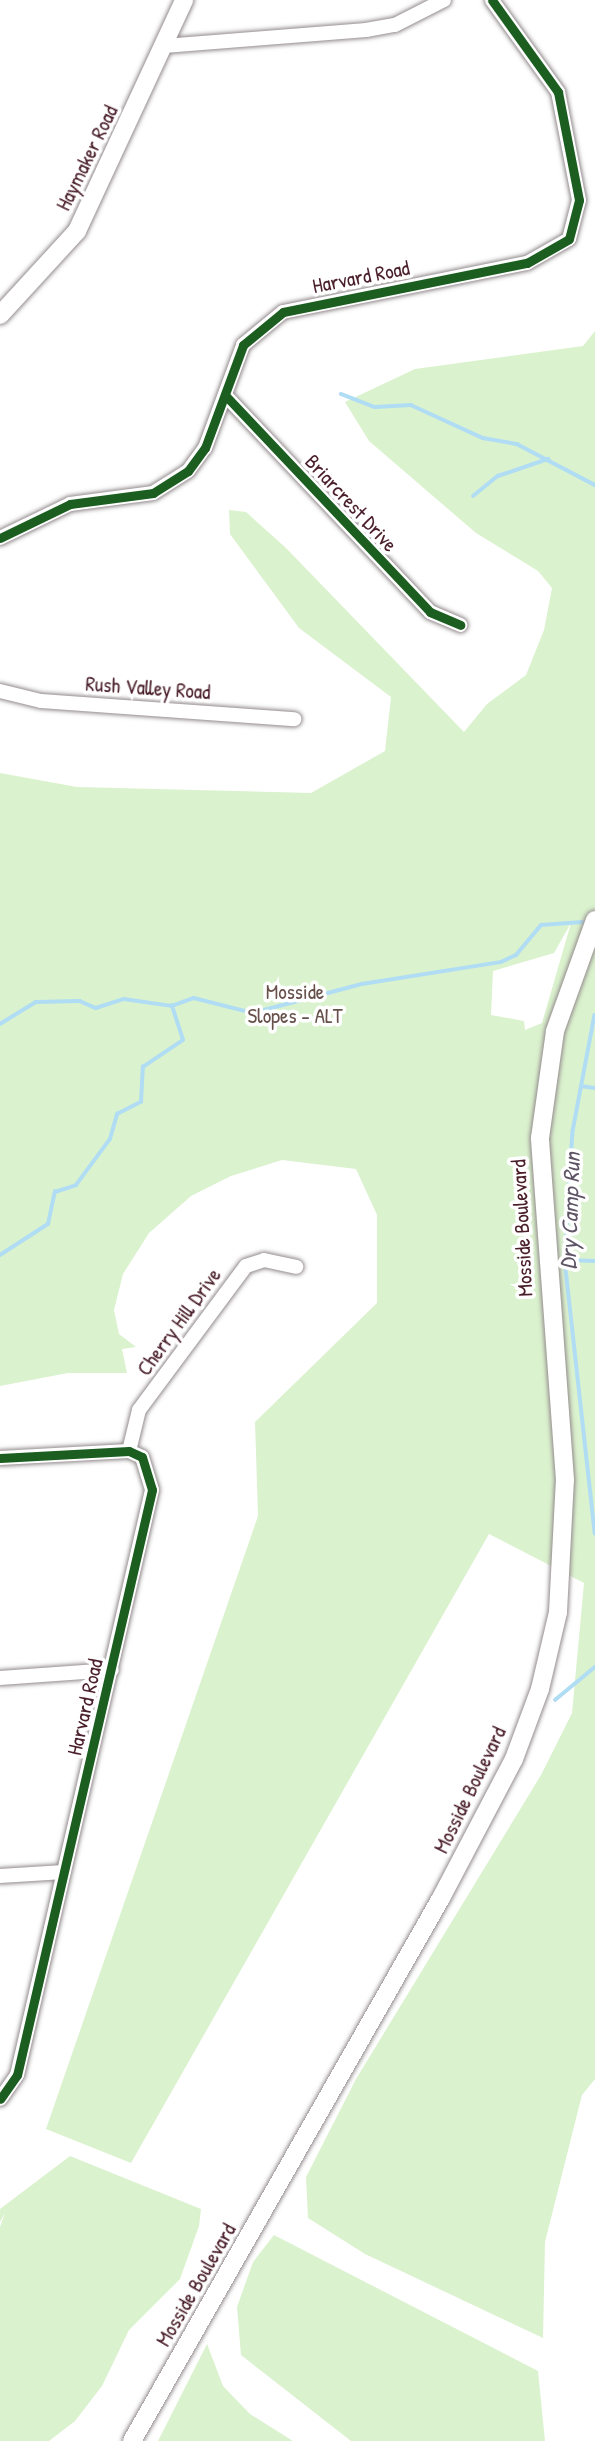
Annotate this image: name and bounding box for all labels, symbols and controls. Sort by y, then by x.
street label: Haymaker Road [51,101,123,215]
street label: Harvard Road [310,255,412,299]
street label: Briarcrest Drive [299,449,403,557]
street label: Rush Valley Road [85,671,211,705]
park label: Mosside Slopes - ALT [247,979,343,1029]
water label: Dry Camp Run [554,1152,586,1270]
street label: Mosside Boulevard [506,1159,538,1297]
street label: Cherry Hill Drive [132,1263,226,1381]
street label: Harvard Road [62,1656,108,1758]
street label: Mosside Boulevard [429,1723,511,1857]
street label: Mosside Boulevard [151,2219,241,2351]

